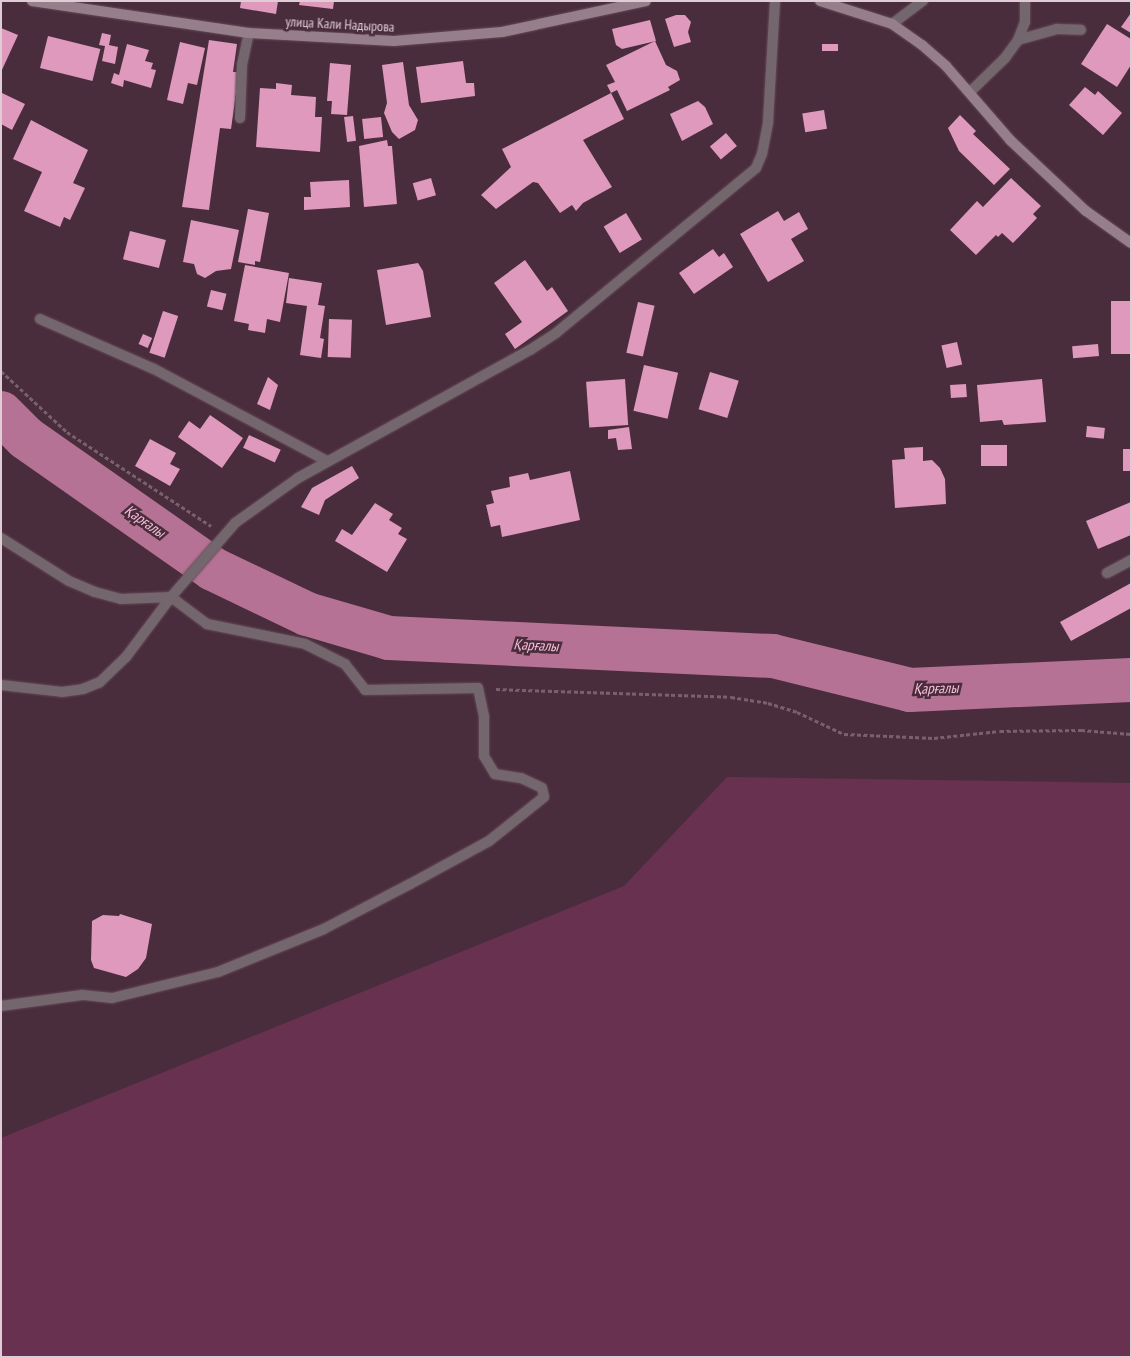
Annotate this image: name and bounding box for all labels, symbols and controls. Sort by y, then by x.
street label: улица Кали Надырова [285,13,395,35]
water label: Қарғалы [121,501,169,541]
water label: Қарғалы [513,635,559,655]
water label: Қарғалы [913,679,959,697]

